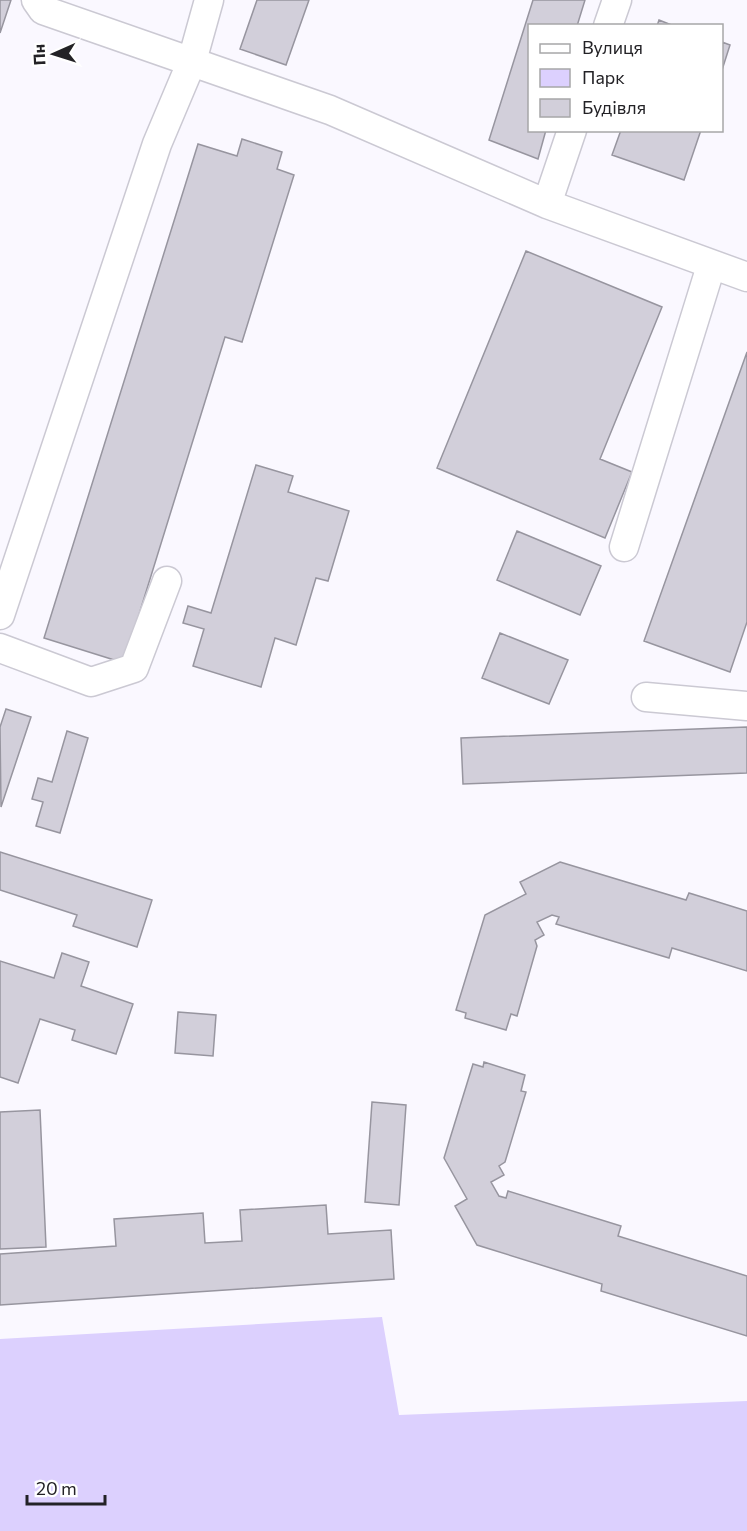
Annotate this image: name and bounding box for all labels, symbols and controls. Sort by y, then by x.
north arrow [24,24,84,84]
legend [528,24,723,132]
text: Вулиця [582,36,643,58]
text: Пн [28,44,49,66]
text: Парк [582,66,625,88]
text: Будівля [582,96,646,118]
scale bar [27,1468,105,1506]
text: 20 m [36,1477,77,1499]

